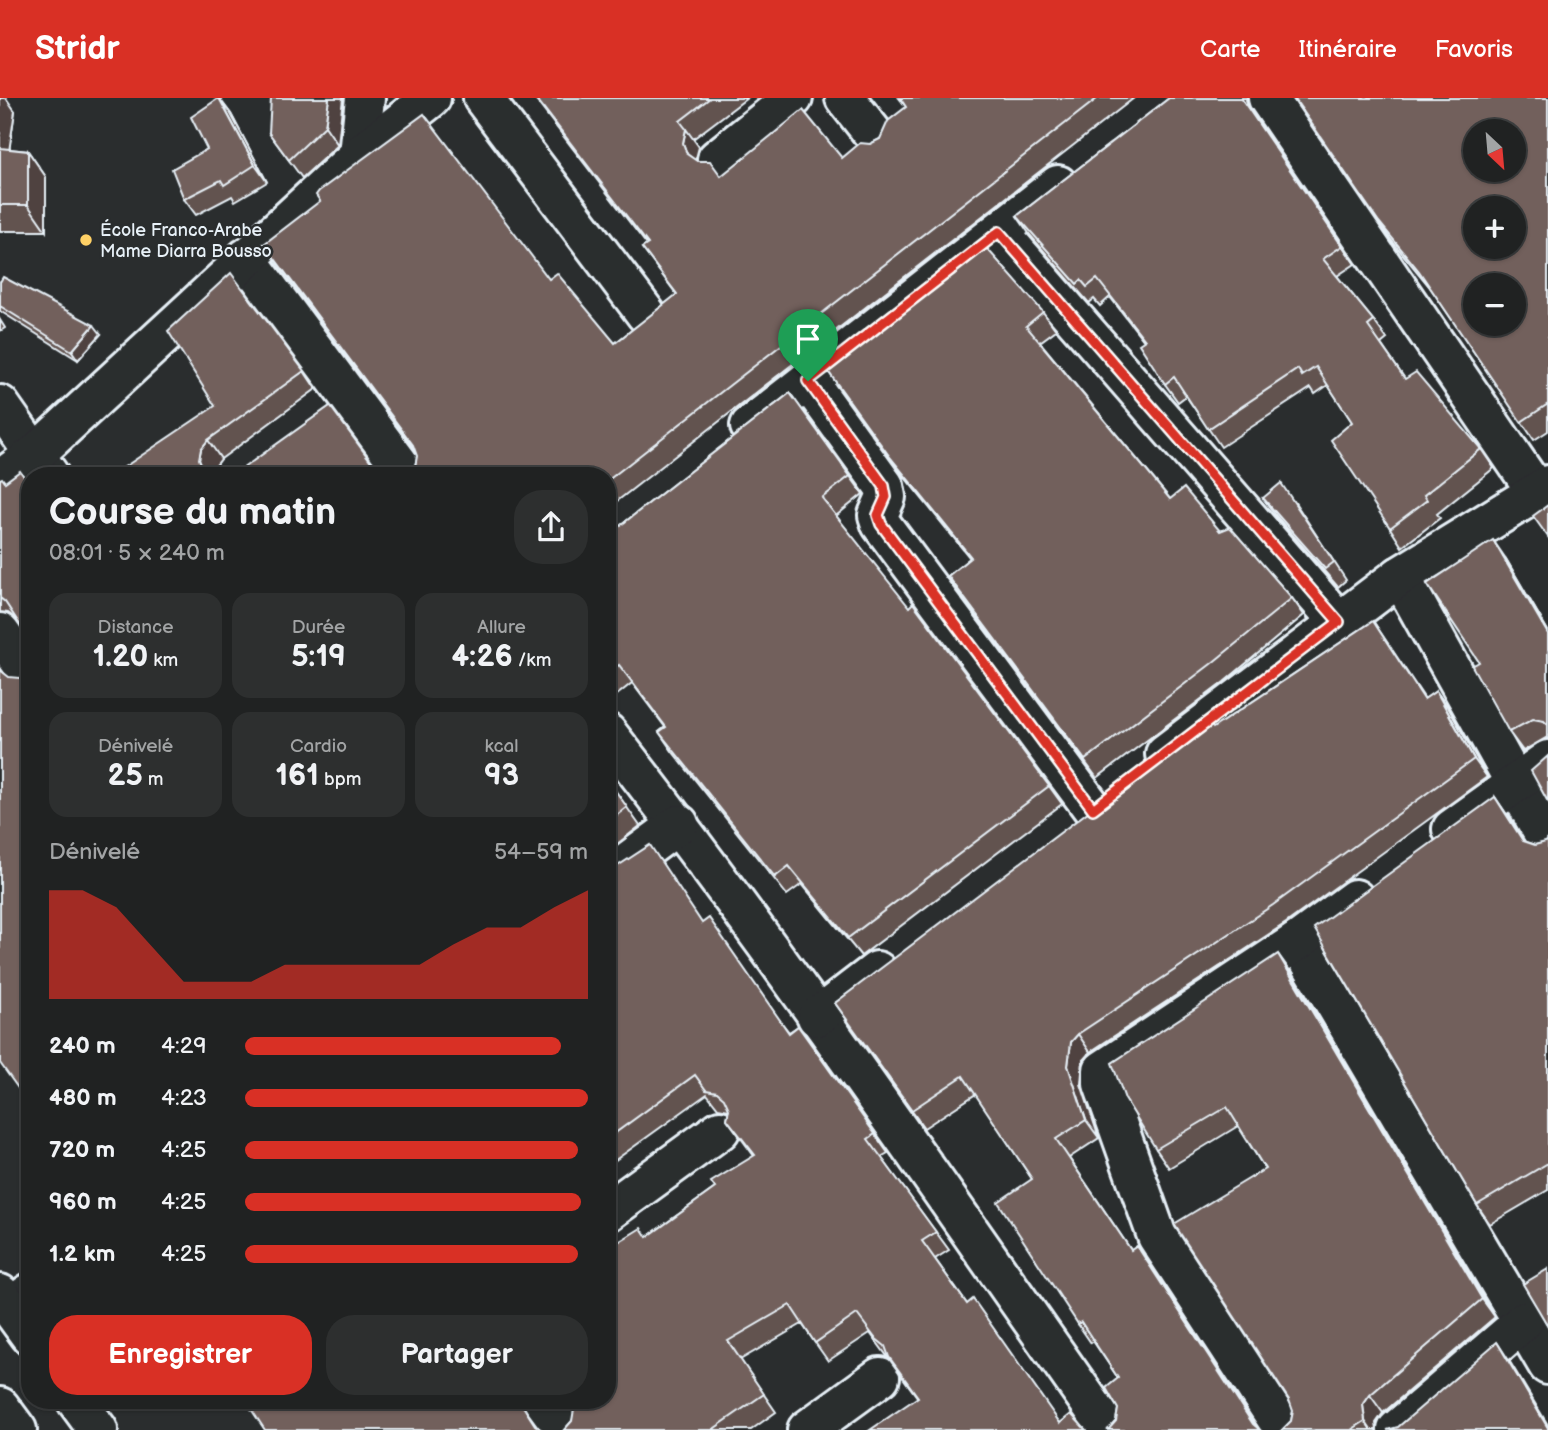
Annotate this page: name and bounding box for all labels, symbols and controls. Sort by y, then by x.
text: Stridr [35,29,120,69]
text: Carte [1200,35,1261,64]
text: Itinéraire [1299,35,1397,64]
text: Favoris [1435,35,1513,64]
north arrow [1463,119,1526,182]
map controls [1463,119,1526,336]
button: + [1463,196,1526,259]
place label: École Franco-Arabe Mame Diarra Bousso [100,218,272,262]
marker: École Franco-Arabe Mame Diarra Bousso [78,232,94,248]
button: − [1463,273,1526,336]
pin [778,309,838,381]
icon: arrive [789,320,827,358]
text: Course du matin [49,490,336,535]
button: share [514,490,588,564]
text: 08:01 · 5 × 240 m [49,539,225,567]
text: Distance [98,616,173,639]
text: Durée [292,616,345,639]
text: Allure [477,616,526,639]
text: 1.20 [93,639,148,675]
text: 5:19 [291,639,346,675]
text: 4:26 [452,639,513,675]
text: km [148,649,178,672]
text: /km [513,649,551,672]
text: Dénivelé [98,735,173,758]
text: Cardio [290,735,347,758]
text: kcal [484,735,519,758]
text: 25 [107,758,143,794]
text: 161 [275,758,319,794]
text: 93 [484,758,519,794]
text: m [143,768,164,791]
text: bpm [319,768,362,791]
text: Dénivelé [49,838,140,866]
text: 54–59 m [494,838,588,866]
text: 240 m [49,1032,116,1060]
text: 4:29 [161,1032,207,1060]
text: 480 m [49,1084,117,1112]
text: 4:23 [161,1084,207,1112]
text: 720 m [49,1136,115,1164]
text: 4:25 [161,1136,206,1164]
text: 960 m [49,1188,117,1216]
text: 4:25 [161,1188,206,1216]
text: 1.2 km [49,1240,115,1268]
text: 4:25 [161,1240,206,1268]
button: Enregistrer [49,1315,312,1395]
button: Partager [326,1315,588,1395]

